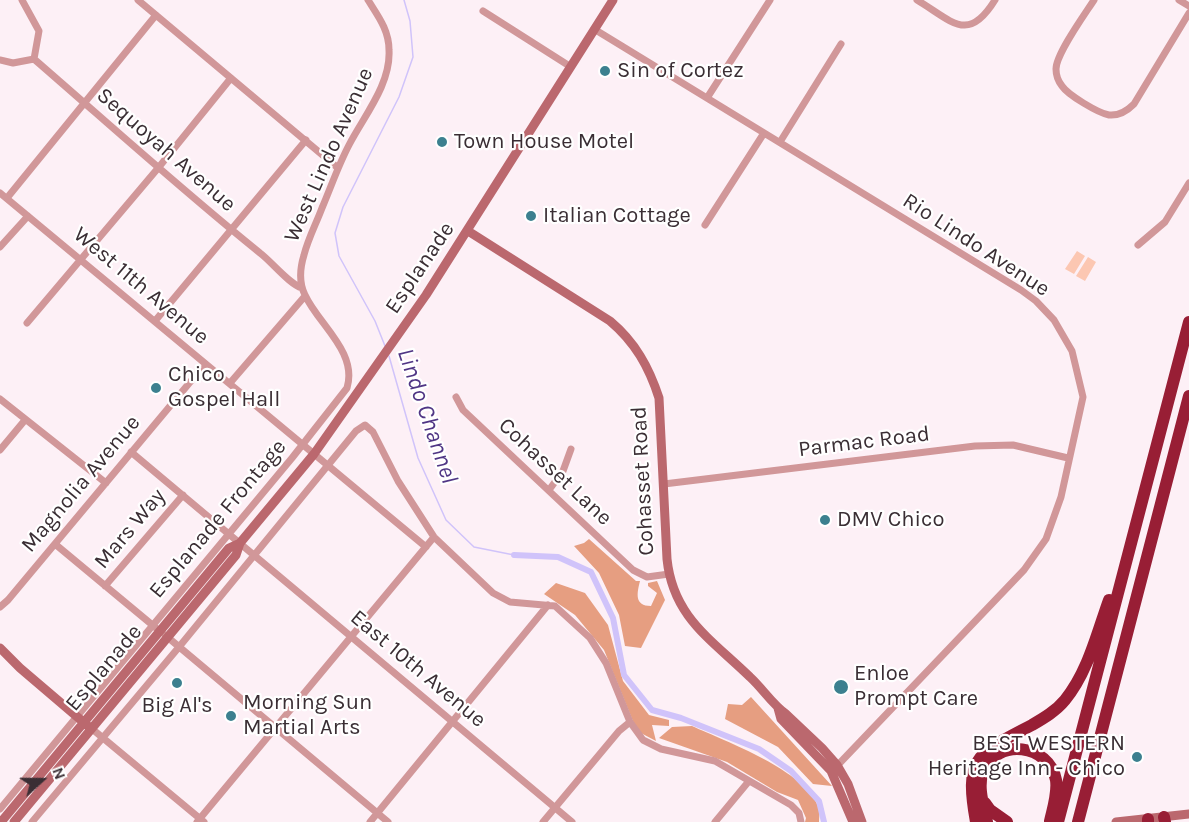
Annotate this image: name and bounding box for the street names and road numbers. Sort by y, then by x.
street label: West Lindo Avenue [279,64,379,246]
street label: Sequoyah Avenue [91,82,241,218]
street label: Rio Lindo Avenue [897,188,1055,302]
street label: Esplanade [380,217,460,319]
street label: West 11th Avenue [68,222,214,350]
street label: Cohasset Road [626,406,660,556]
street label: Magnolia Avenue [16,410,146,558]
street label: Cohasset Lane [493,413,617,531]
street label: Parmac Road [797,421,931,463]
street label: Esplanade Frontage [144,434,292,604]
street label: Mars Way [89,483,171,575]
street label: East 10th Avenue [345,605,491,733]
street label: Esplanade [60,619,148,717]

